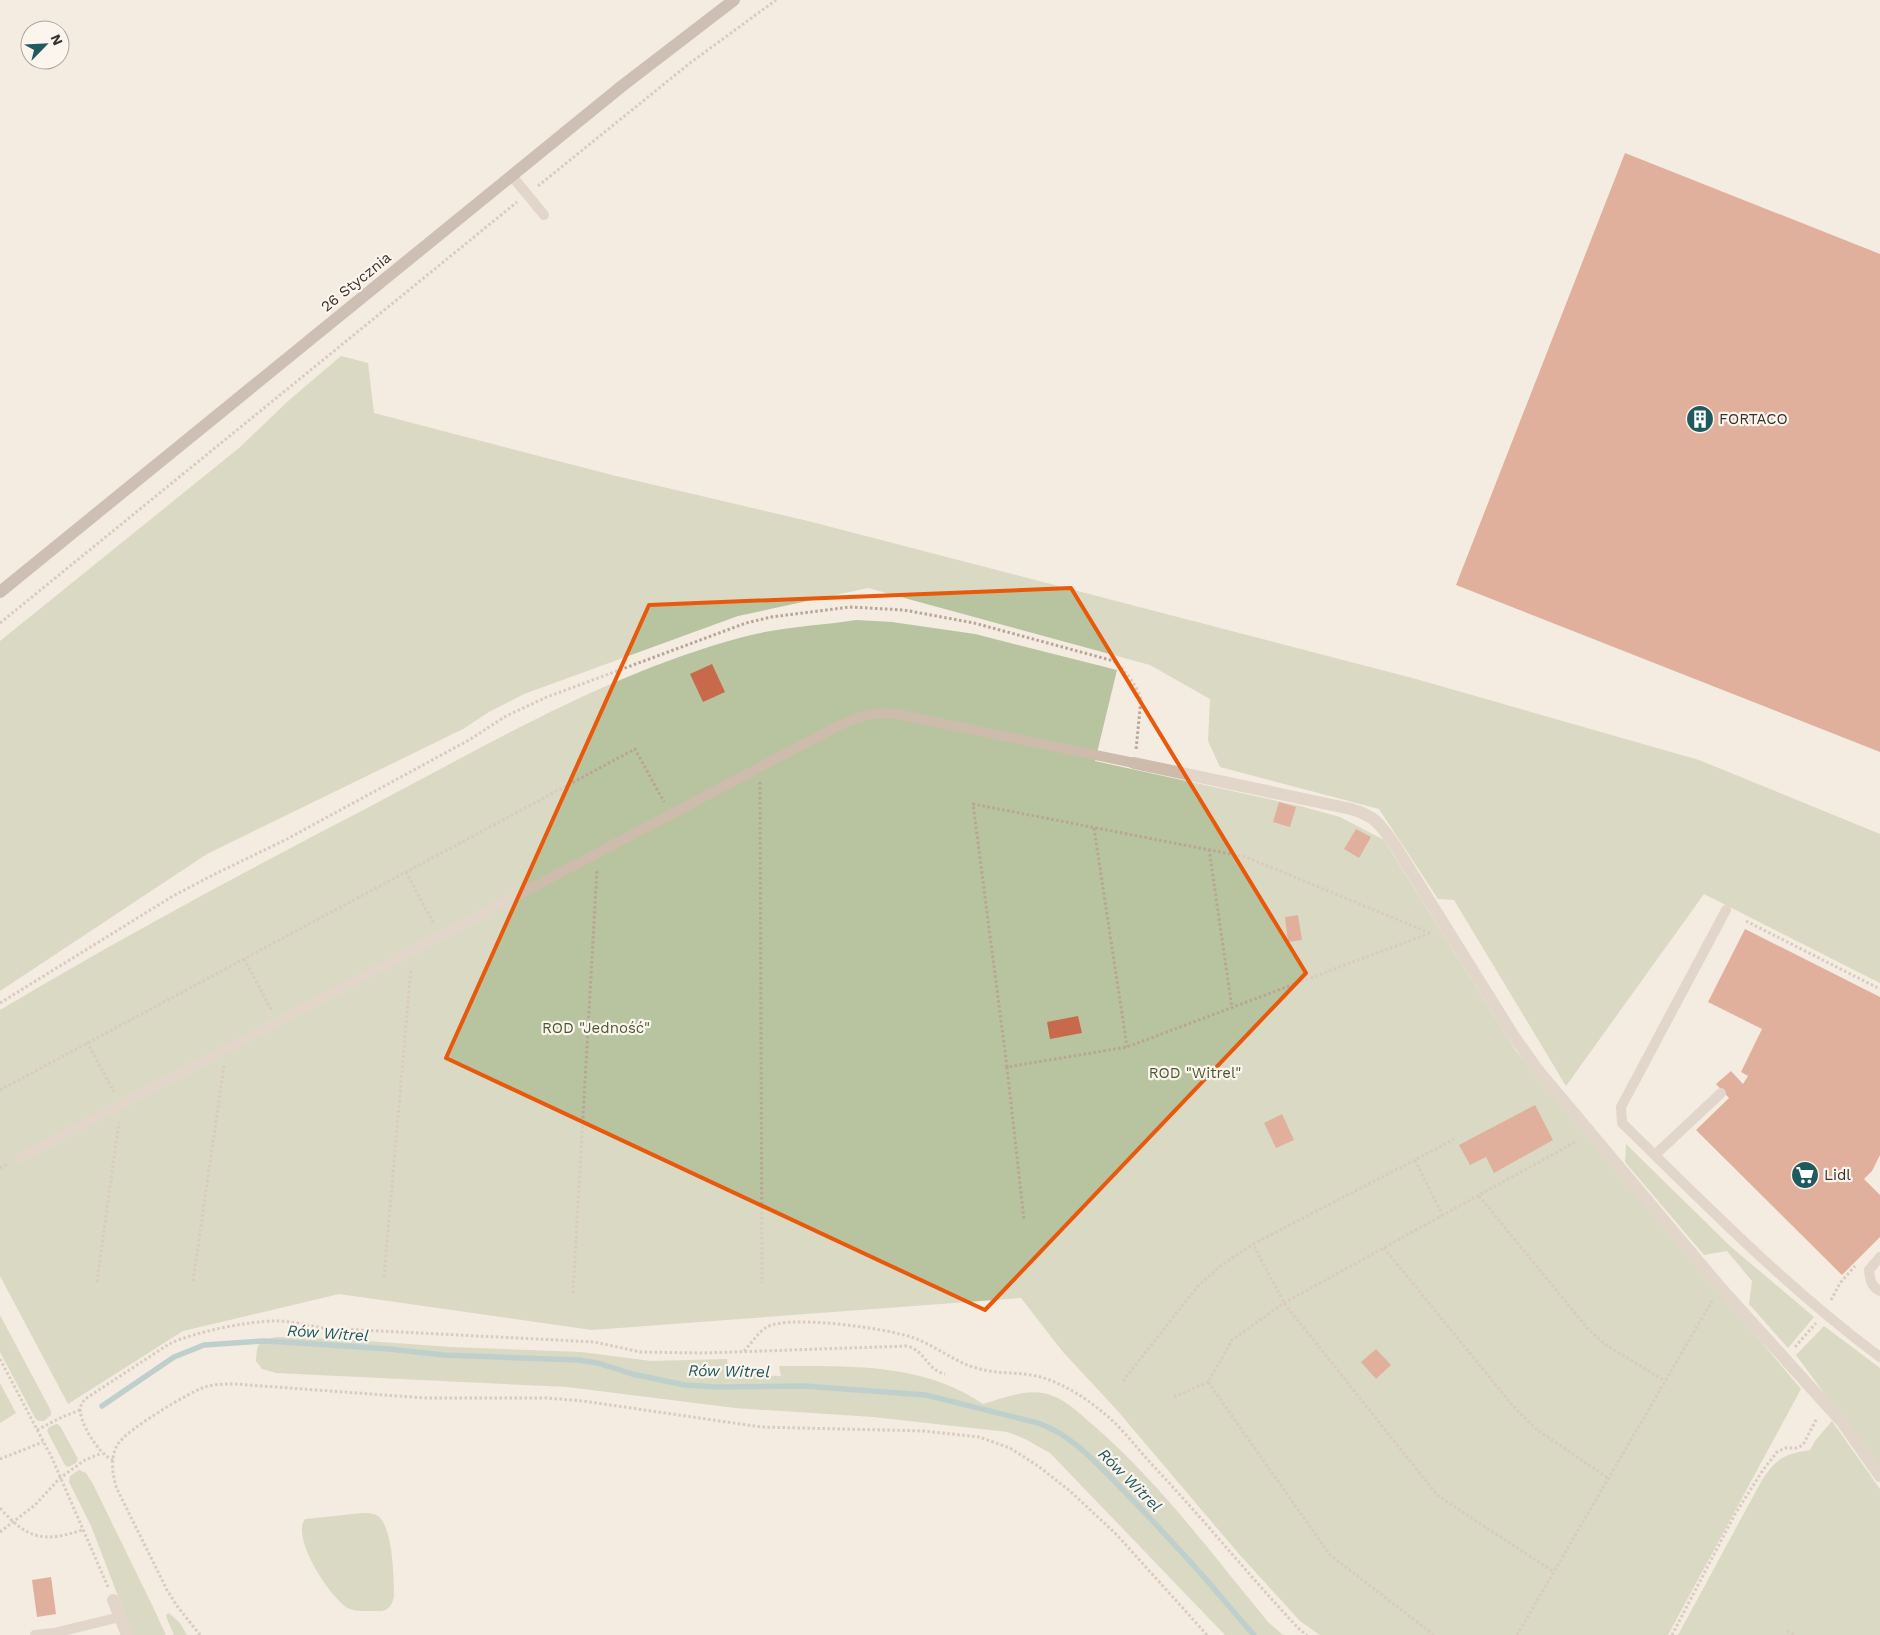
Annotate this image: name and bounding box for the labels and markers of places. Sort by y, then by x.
building icon: FORTACO [1685,404,1715,434]
place label: FORTACO [1719,410,1788,428]
supermarket icon: Lidl [1790,1160,1820,1190]
place label: Lidl [1824,1166,1851,1184]

